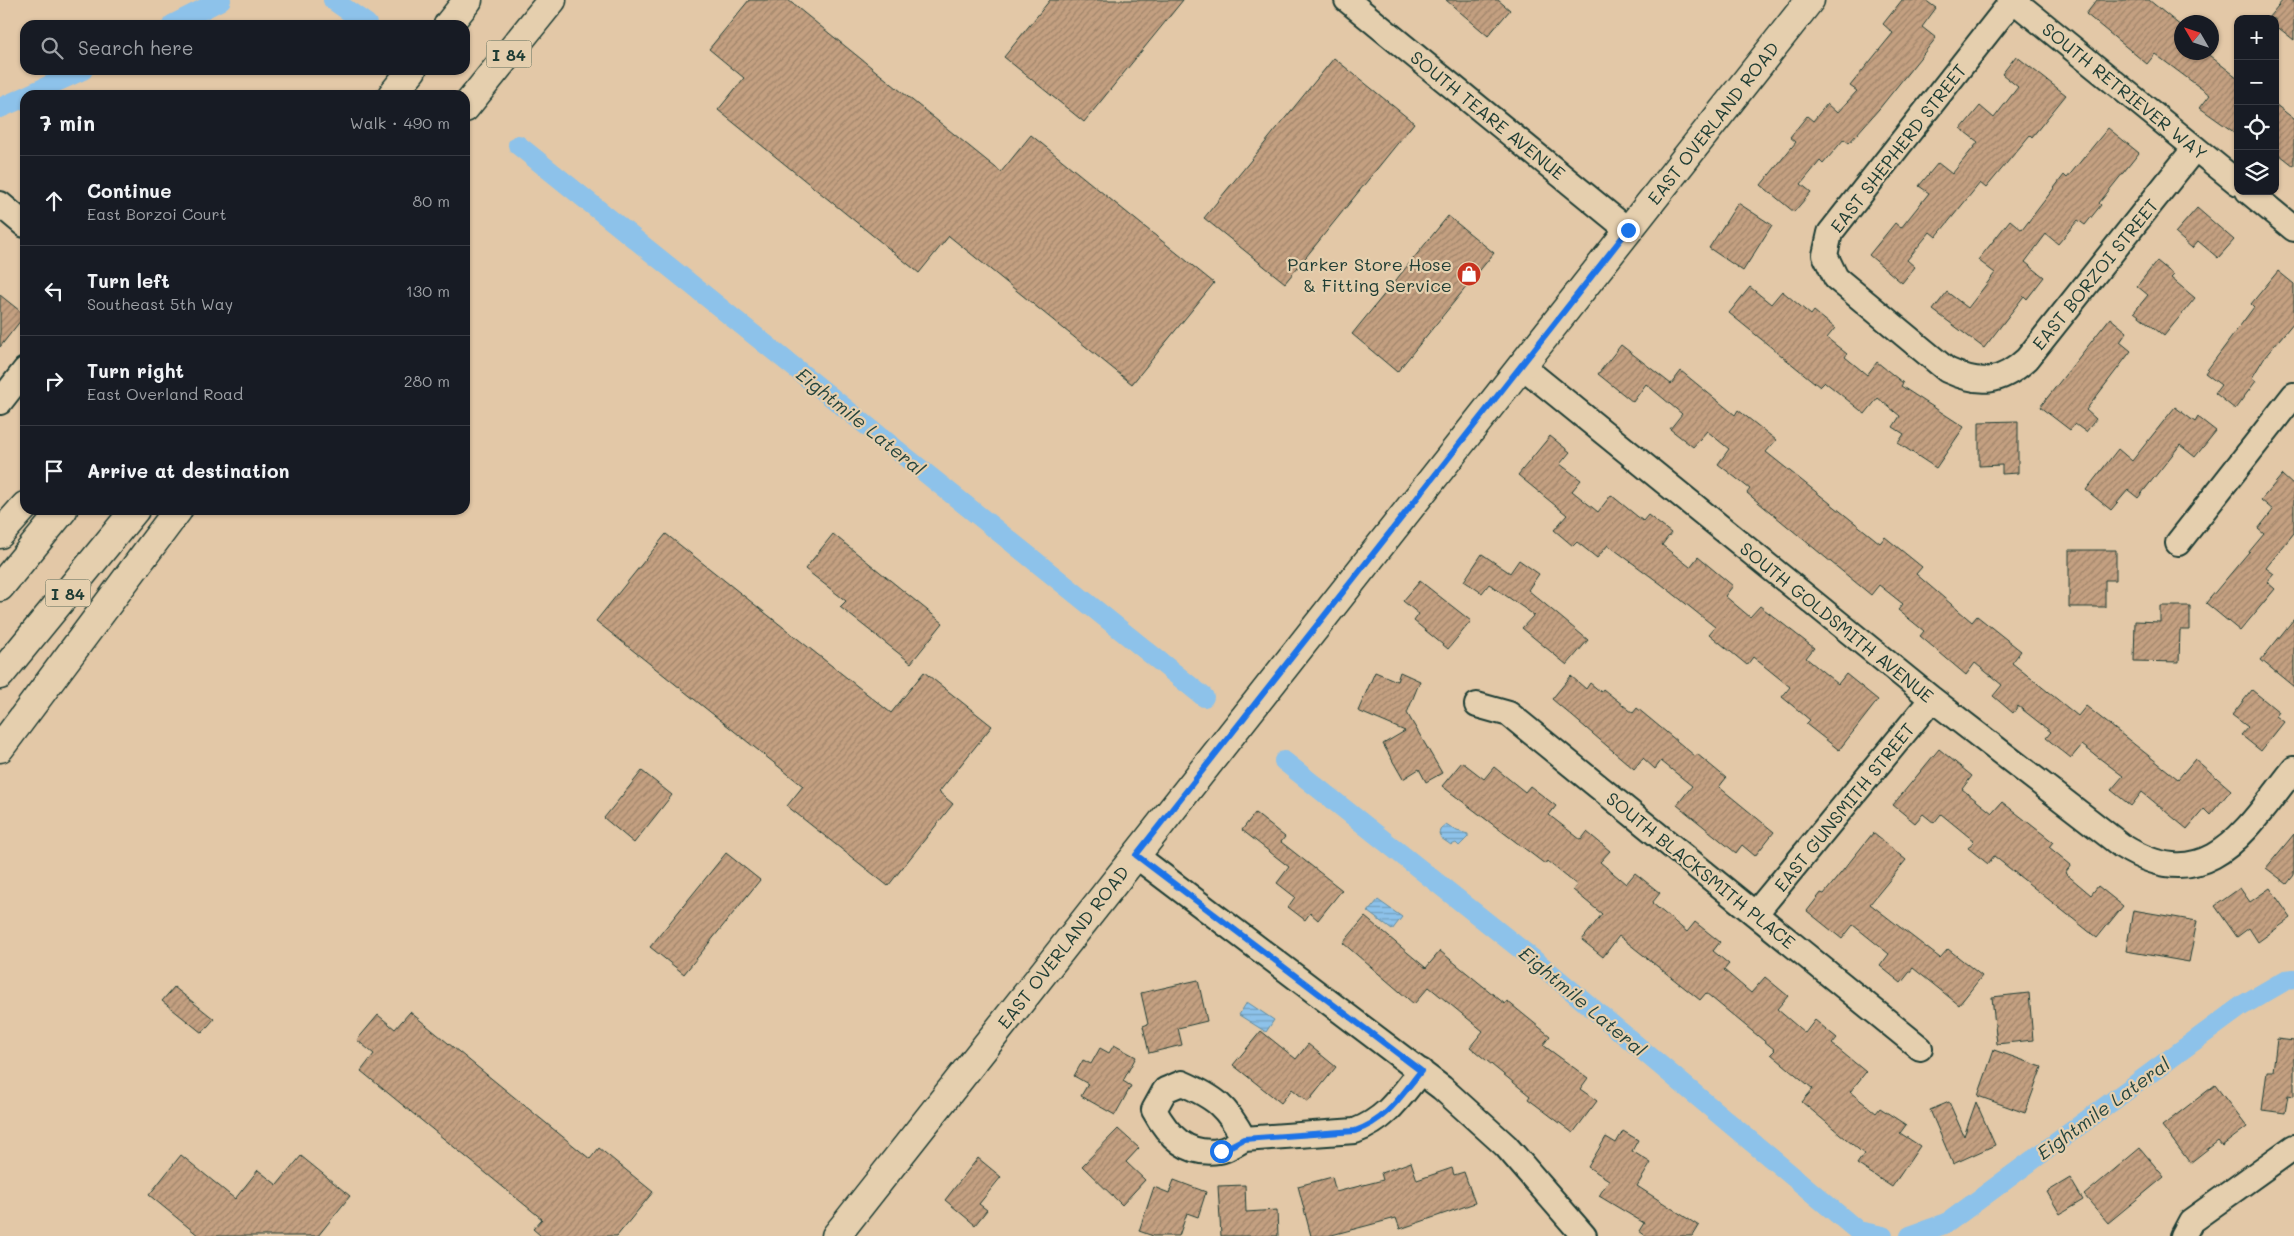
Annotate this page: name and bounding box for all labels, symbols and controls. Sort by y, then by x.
north arrow [2174,15,2219,60]
map controls [2234,15,2279,195]
button: + [2234,15,2279,60]
street label: SOUTH RETRIEVER WAY [2037,17,2213,165]
search box [20,20,470,75]
icon: search [38,34,66,62]
text: Search here [78,35,194,60]
street label: EAST OVERLAND ROAD [1642,37,1784,209]
road number: I 84 [486,41,532,68]
street label: SOUTH TEARE AVENUE [1406,45,1570,185]
street label: EAST SHEPHERD STREET [1824,59,1972,237]
button: − [2234,60,2279,105]
button: locate [2234,105,2279,150]
text: 7 min [40,109,95,136]
text: Walk · 490 m [350,112,450,133]
button: layers [2234,150,2279,195]
text: Continue [87,178,172,203]
icon: ahead [40,187,68,215]
text: 80 m [413,190,450,211]
street label: EAST BORZOI STREET [2027,193,2163,355]
text: East Borzoi Court [87,203,227,224]
route end [1617,219,1640,242]
place label: Parker Store Hose & Fitting Service [1287,252,1452,297]
shop icon: Parker Store Hose & Fitting Service [1456,261,1482,287]
text: Turn left [87,268,170,293]
icon: left [40,277,68,305]
text: 130 m [406,280,450,301]
text: Southeast 5th Way [87,293,233,314]
text: Turn right [87,358,184,383]
water label: Eightmile Lateral [792,361,931,481]
icon: right [40,367,68,395]
text: 280 m [404,370,450,391]
text: East Overland Road [87,383,243,404]
icon: arrive [40,457,68,485]
text: Arrive at destination [87,458,290,483]
street label: SOUTH GOLDSMITH AVENUE [1735,536,1939,708]
road number: I 84 [46,580,90,606]
street label: EAST GUNSMITH STREET [1768,718,1920,896]
street label: SOUTH BLACKSMITH PLACE [1601,786,1801,954]
street label: EAST OVERLAND ROAD [992,861,1134,1033]
water label: Eightmile Lateral [1514,940,1652,1062]
water label: Eightmile Lateral [2032,1051,2175,1165]
route start [1210,1140,1233,1163]

